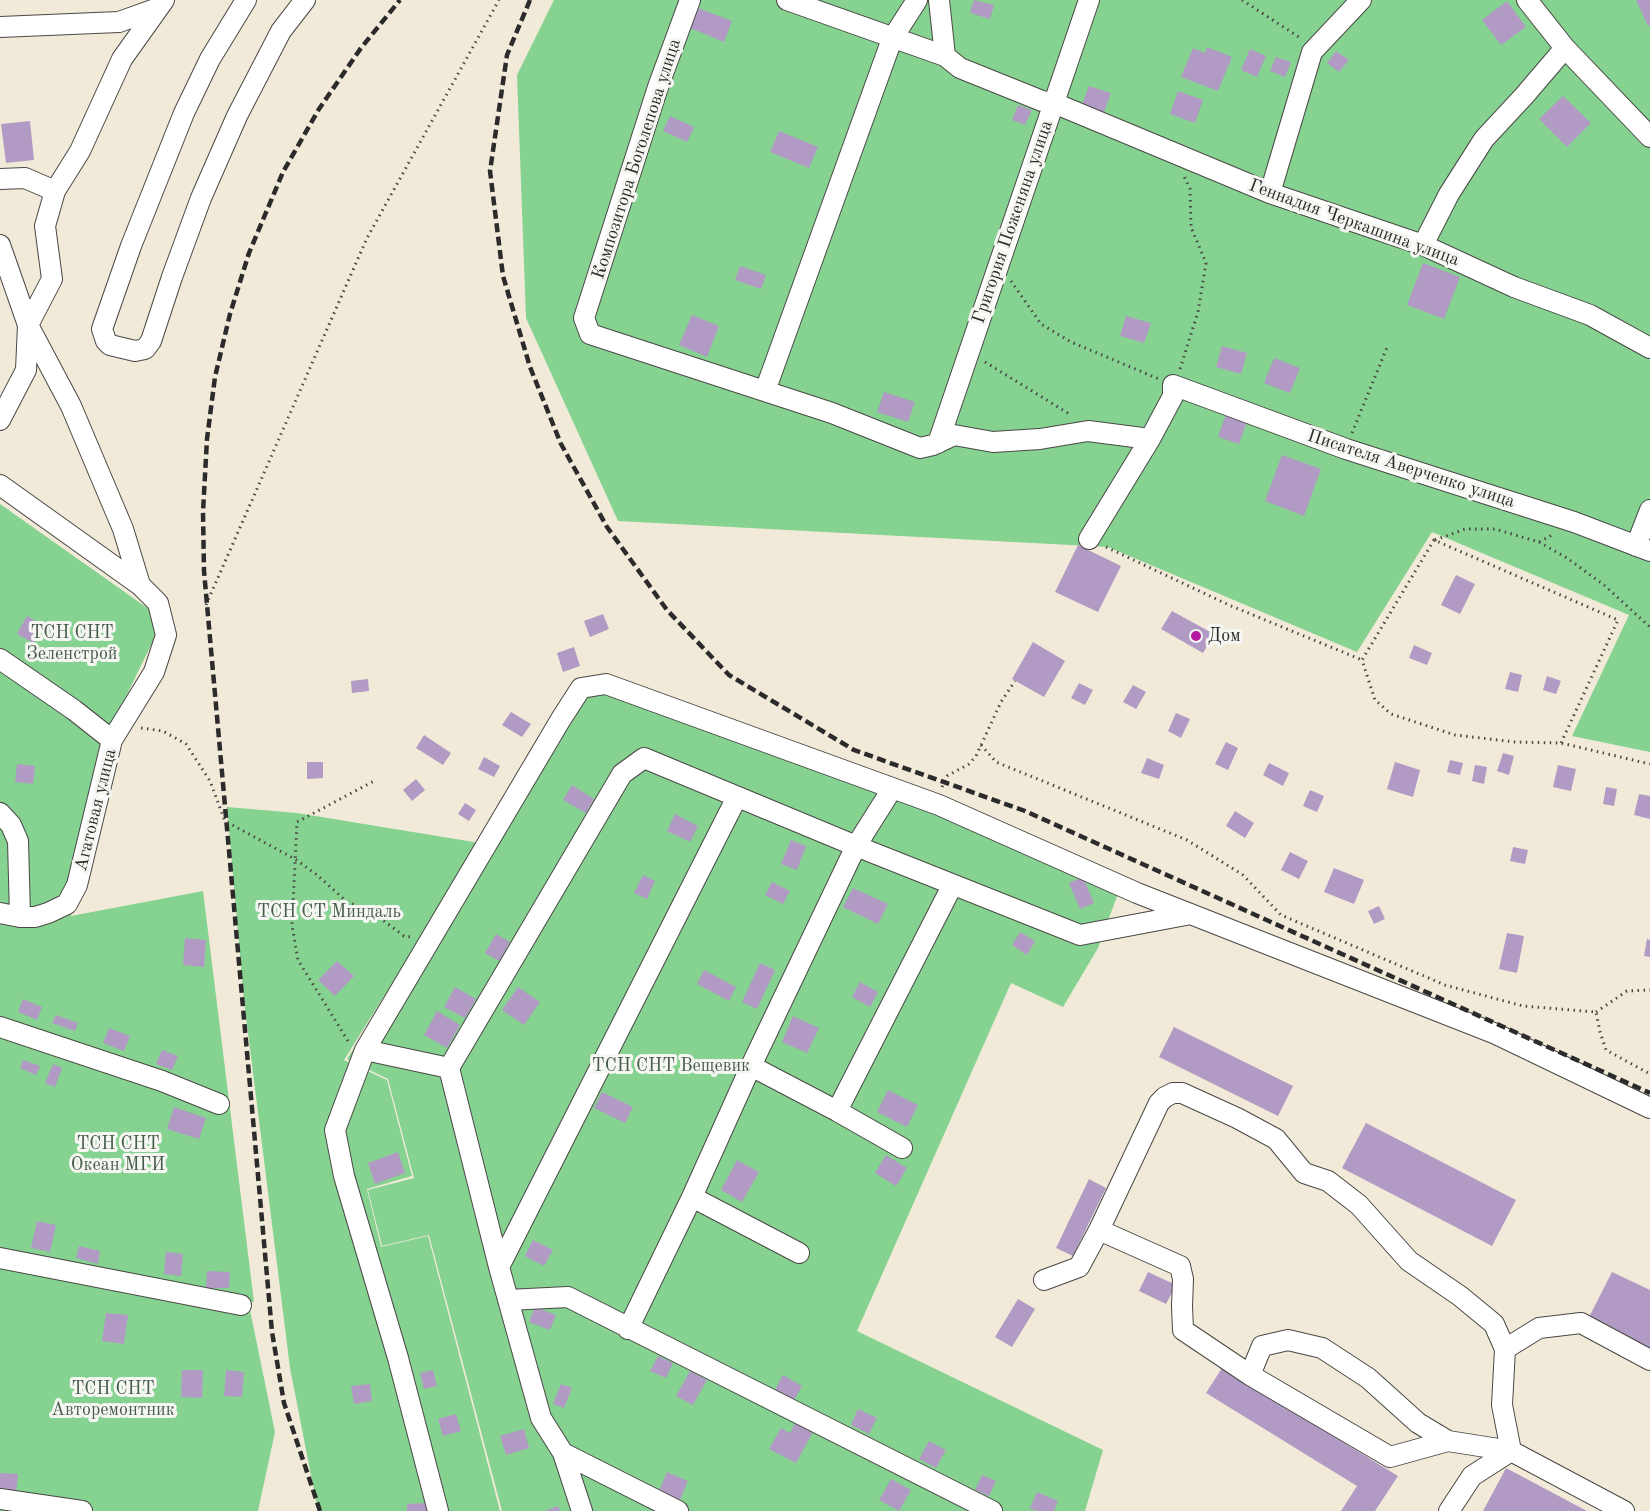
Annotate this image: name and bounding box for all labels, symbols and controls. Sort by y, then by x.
street label: Композитора Боголепова улица [588,36,686,282]
street label: Григория Поженяна улица [968,118,1058,326]
street label: Геннадия Черкашина улица [1246,175,1462,271]
street label: Писателя Аверченко улица [1304,425,1518,513]
park label: ТСН СНТ Зеленстрой [26,622,118,664]
place label: Дом [1208,625,1241,647]
marker: Дом [1189,629,1203,643]
street label: Агатовая улица [70,747,122,873]
park label: ТСН СТ Миндаль [257,901,401,923]
park label: ТСН СНТ Вещевик [592,1055,750,1077]
park label: ТСН СНТ Океан МГИ [71,1133,165,1176]
park label: ТСН СНТ Авторемонтник [51,1378,175,1420]

